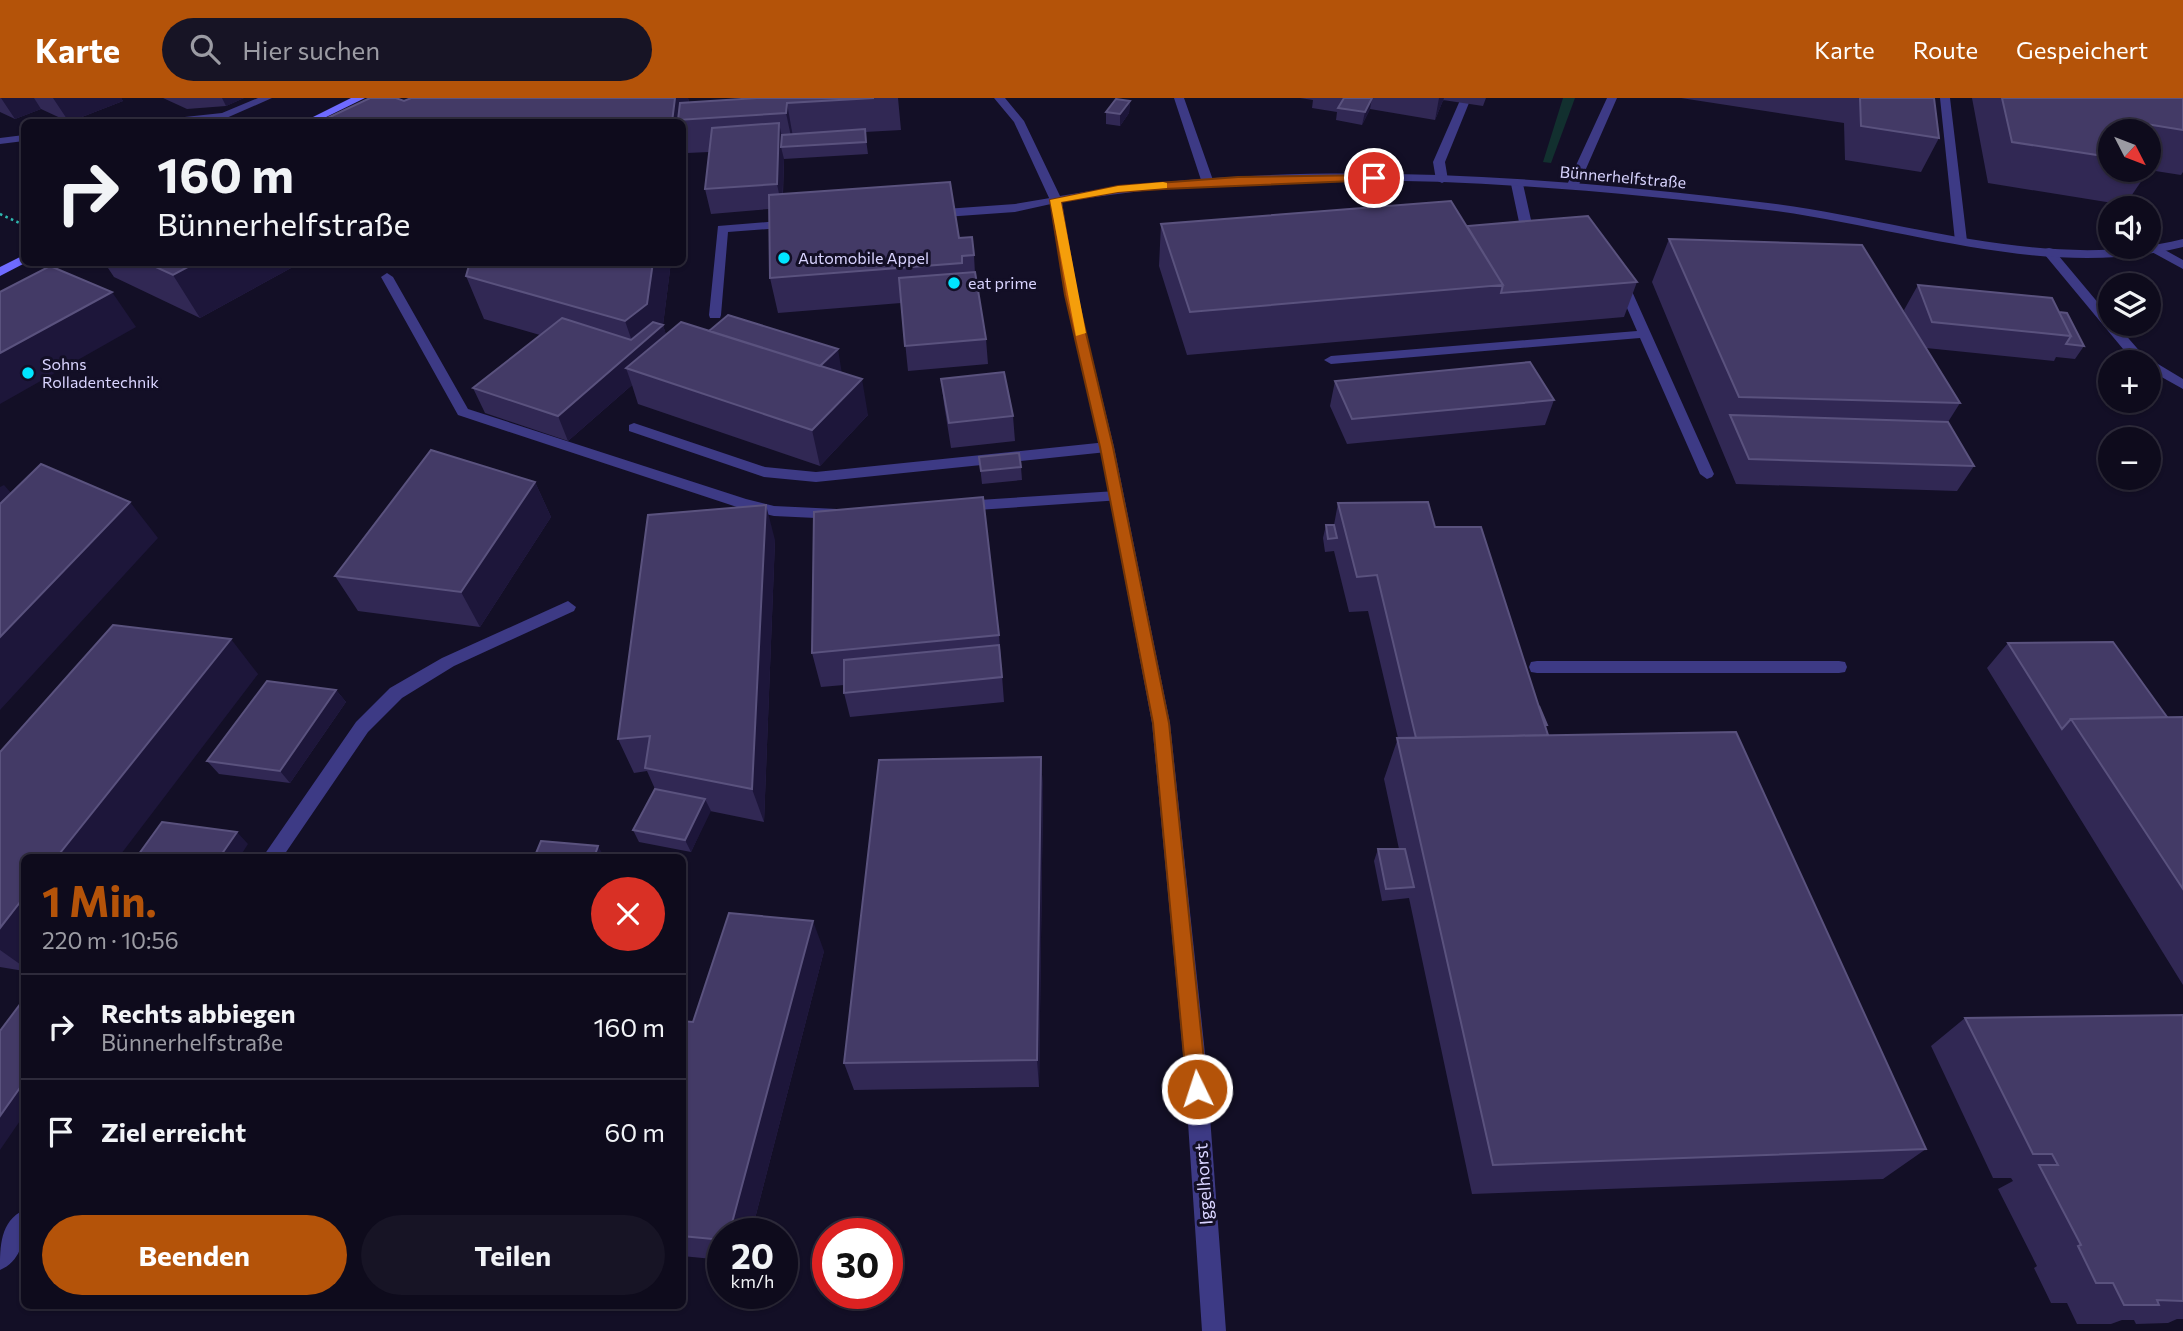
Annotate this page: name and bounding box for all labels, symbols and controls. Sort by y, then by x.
search box [162,18,652,81]
text: Karte [35,29,120,70]
icon: search [186,30,224,68]
text: Hier suchen [242,34,380,65]
text: Karte [1814,35,1875,64]
text: Route [1913,35,1978,64]
text: Gespeichert [2016,35,2148,64]
north arrow [2098,119,2161,182]
map controls [2098,119,2161,490]
text: 160 m [157,143,294,203]
icon: right [42,147,133,238]
pin [1344,148,1404,208]
icon: arrive [1355,159,1393,197]
street label: Bünnerhelfstraße [1559,162,1687,191]
button: sound [2098,196,2161,259]
text: Bünnerhelfstraße [157,203,410,243]
place label: Automobile Appel [798,248,929,267]
marker: Automobile Appel [776,250,792,266]
place label: eat prime [968,273,1037,292]
button: layers [2098,273,2161,336]
marker: eat prime [946,275,962,291]
button: + [2098,350,2161,413]
place label: Sohns Rolladentechnik [42,354,159,391]
marker: Sohns Rolladentechnik [20,365,36,381]
button: − [2098,427,2161,490]
text: 1 Min. [42,874,157,926]
button: close [591,877,665,951]
text: 220 m · 10:56 [42,926,179,954]
text: Rechts abbiegen [101,997,296,1028]
icon: right [42,1008,80,1046]
text: 160 m [593,1011,665,1042]
text: Bünnerhelfstraße [101,1028,283,1056]
position arrow [1160,1052,1234,1126]
icon: arrive [42,1113,80,1151]
text: Ziel erreicht [101,1116,246,1147]
text: 60 m [605,1116,665,1147]
street label: Iggelhorst [1189,1142,1217,1226]
button: Beenden [42,1215,347,1295]
button: Teilen [361,1215,665,1295]
speed limit sign: 30 [812,1218,903,1309]
text: 20 [731,1233,774,1276]
text: km/h [731,1270,774,1292]

